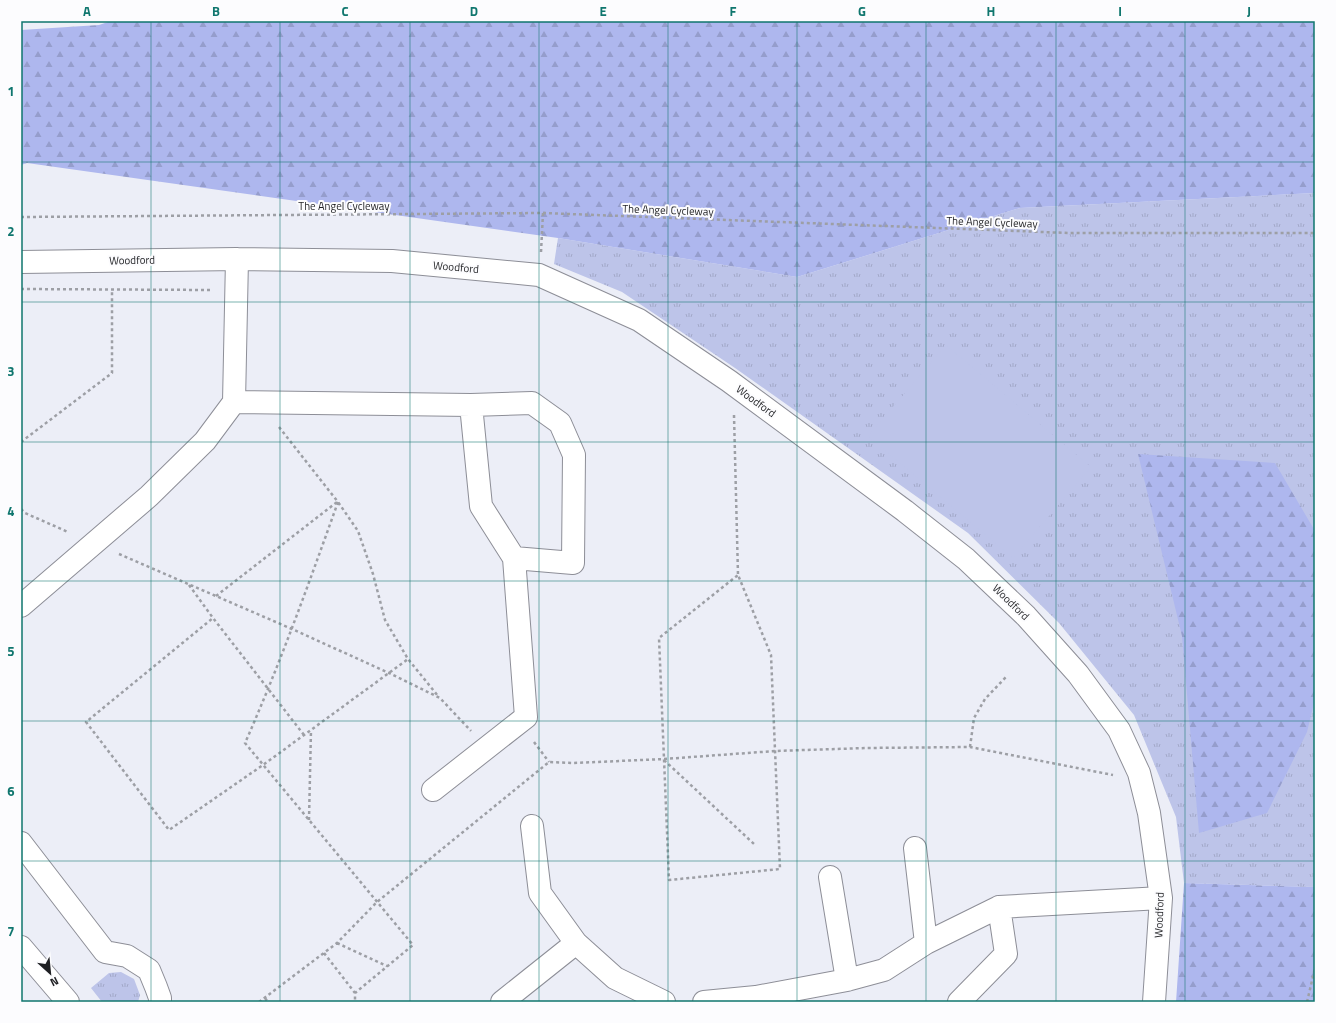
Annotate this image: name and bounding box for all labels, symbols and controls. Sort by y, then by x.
text: A [83,1,91,21]
text: B [212,1,220,21]
text: C [341,1,349,21]
text: D [470,1,478,21]
text: E [599,1,607,21]
text: F [730,1,737,21]
text: G [858,1,866,21]
text: H [987,1,995,21]
text: I [1118,1,1122,21]
text: J [1247,1,1251,21]
text: 1 [7,81,15,101]
street label: The Angel Cycleway [298,198,390,214]
street label: The Angel Cycleway [622,200,715,220]
street label: The Angel Cycleway [946,212,1039,232]
text: 2 [7,221,15,241]
street label: Woodford [109,252,155,268]
street label: Woodford [432,257,480,277]
text: 3 [7,361,15,381]
street label: Woodford [733,381,779,421]
text: 4 [7,501,15,521]
street label: Woodford [989,580,1033,624]
text: 5 [7,641,15,661]
text: 6 [7,781,15,801]
street label: Woodford [1150,892,1168,938]
text: 7 [7,921,15,941]
north arrow [30,953,70,993]
text: N [48,973,62,991]

